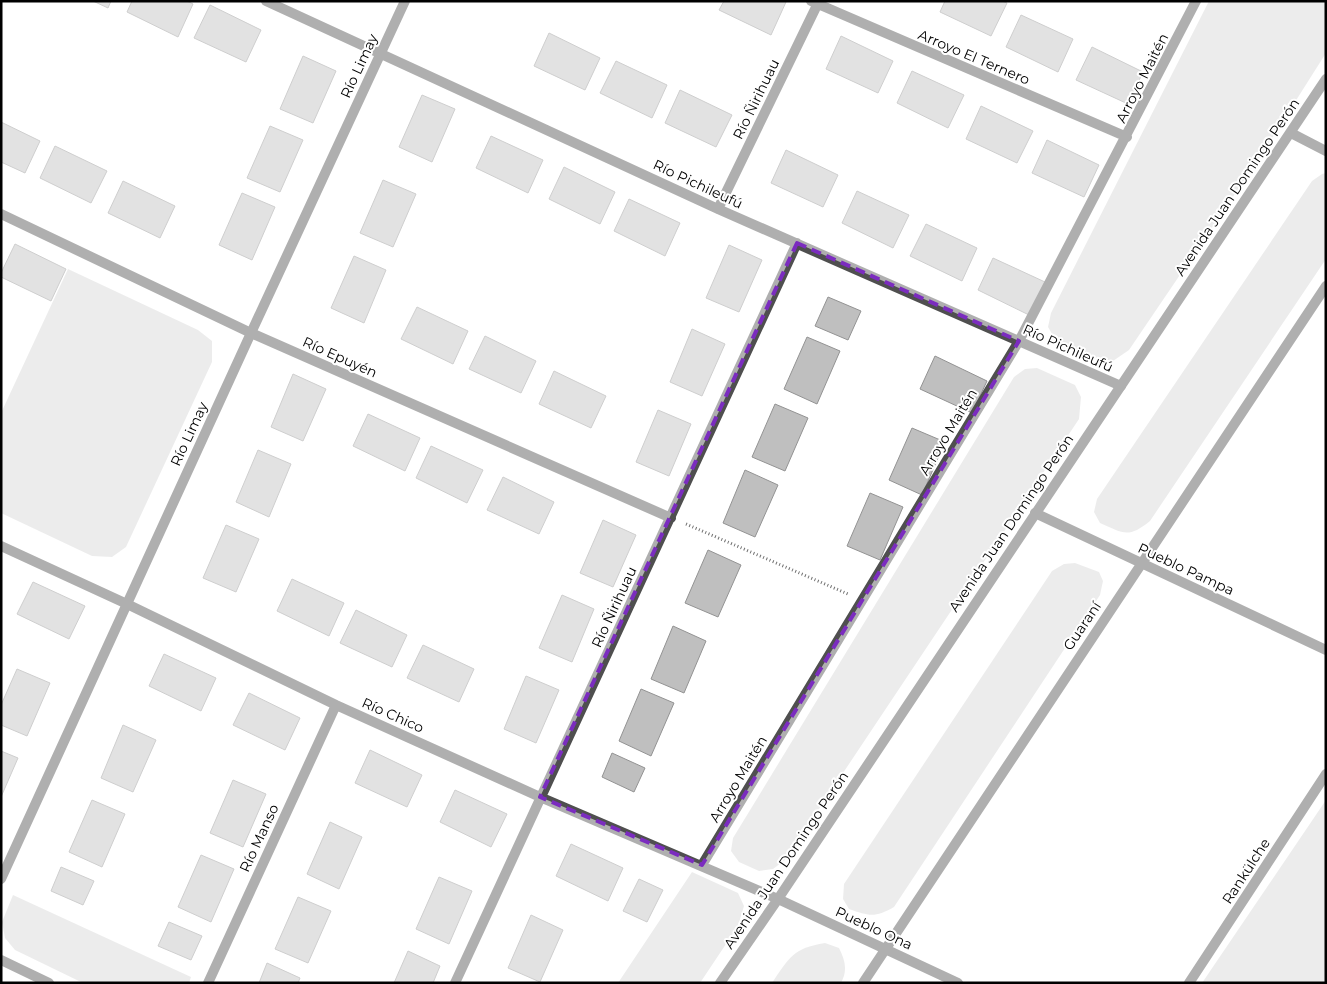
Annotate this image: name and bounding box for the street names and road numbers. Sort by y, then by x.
street label: Arroyo El Ternero [915,25,1033,89]
street label: Arroyo Maitén [1112,30,1172,126]
street label: Río Limay [336,31,382,101]
street label: Río Ñirihuau [729,56,783,142]
street label: Avenida Juan Domingo Perón [1171,95,1303,279]
street label: Río Pichileufú [650,155,746,213]
street label: Río Pichileufú [1020,320,1116,376]
street label: Río Epuyén [300,333,380,381]
street label: Arroyo Maitén [915,385,981,479]
street label: Río Limay [166,399,212,469]
street label: Avenida Juan Domingo Perón [945,431,1077,615]
street label: Pueblo Pampa [1135,539,1237,599]
street label: Río Ñirihuau [587,564,641,650]
street label: Guaraní [1059,597,1106,654]
street label: Río Chico [359,693,427,737]
street label: Arroyo Maitén [705,732,771,826]
street label: Avenida Juan Domingo Perón [720,768,852,952]
street label: Río Manso [235,801,283,875]
street label: Rankülche [1218,835,1274,907]
street label: Pueblo Ona [833,902,915,954]

